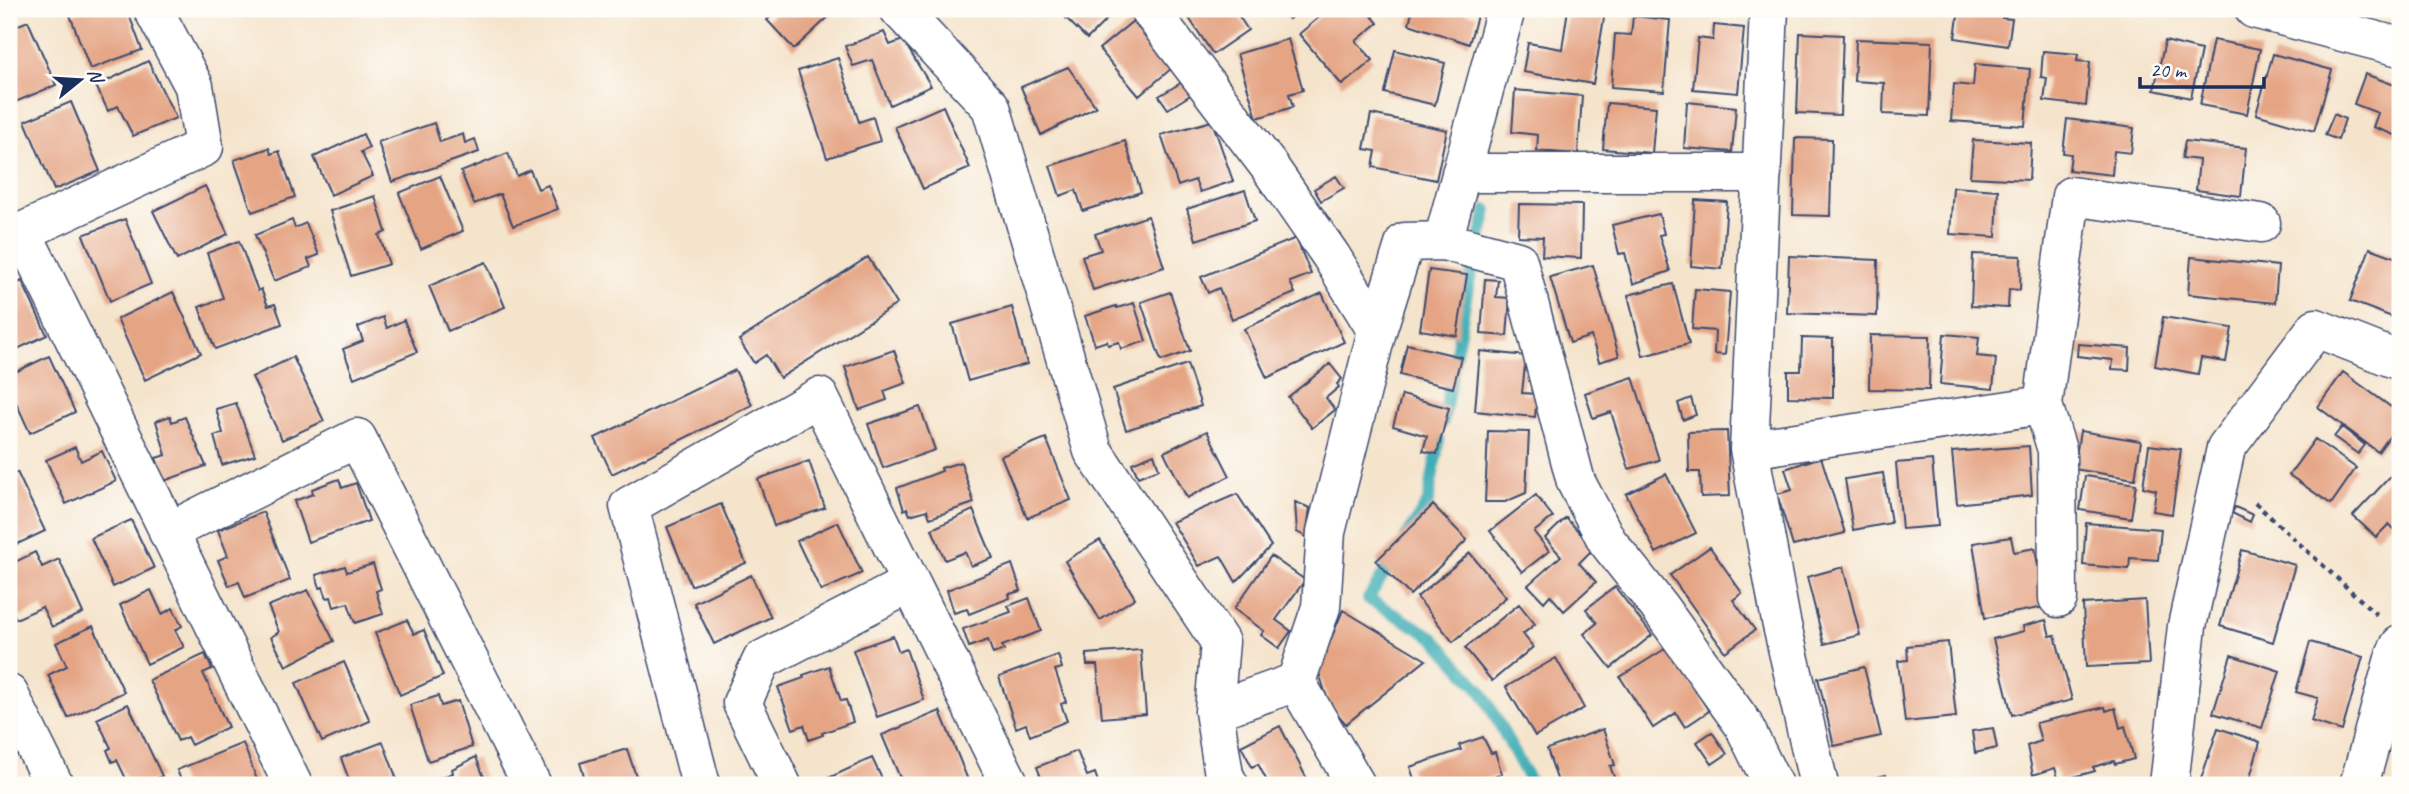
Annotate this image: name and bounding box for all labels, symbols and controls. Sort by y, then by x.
north arrow [46,46,116,116]
scale bar [2140,46,2264,90]
text: 20 m [2150,57,2188,83]
text: N [82,66,109,87]

